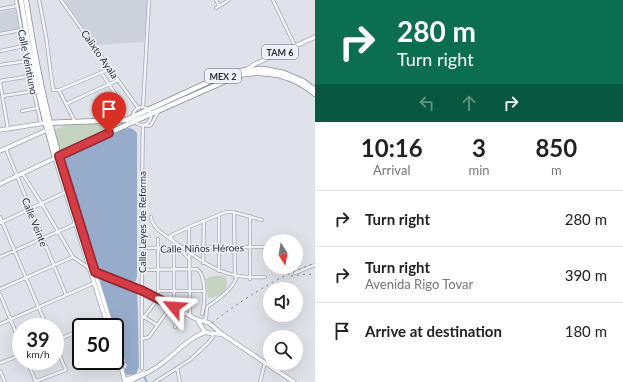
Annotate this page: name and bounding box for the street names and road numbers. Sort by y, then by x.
street label: Calixto Ayala [79,27,121,81]
street label: Calle Veintiuno [16,28,40,96]
road number: TAM 6 [262,45,298,59]
road number: MEX 2 [205,69,241,83]
street label: Calle Leyes de Reforma [136,171,148,273]
street label: Calle Veinte [20,196,50,248]
street label: Calle Niños Héroes [160,241,244,255]

